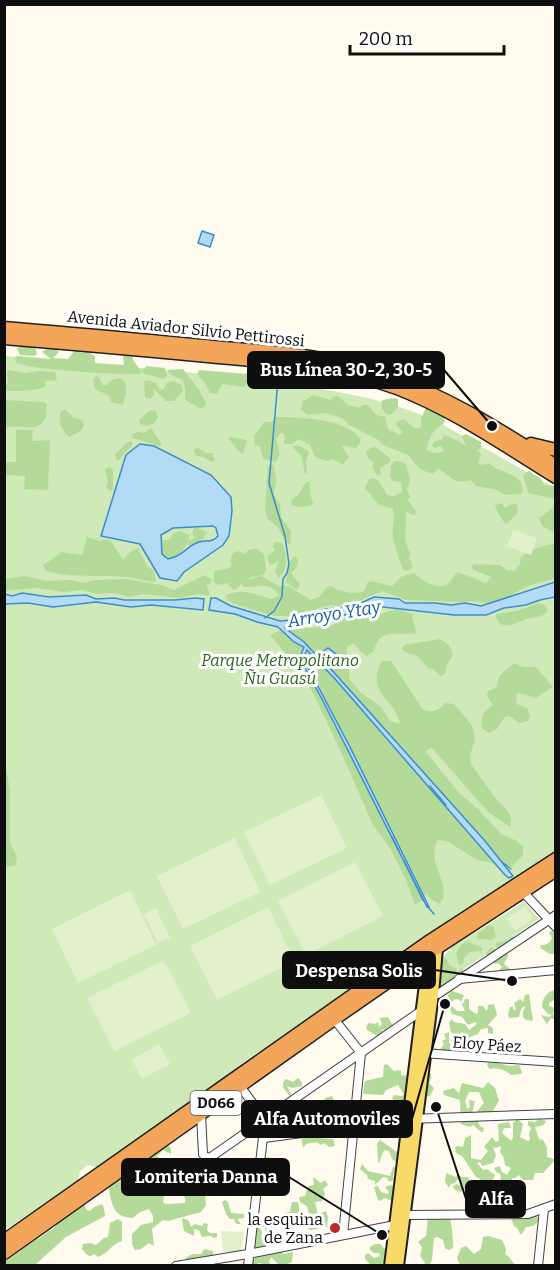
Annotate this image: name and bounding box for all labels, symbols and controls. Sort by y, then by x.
scale bar [350,18,504,56]
text: 200 m [359,28,413,50]
street label: Avenida Aviador Silvio Pettirossi [66,307,306,350]
callout: Bus Línea 30-2, 30-5 [248,352,444,388]
text: Bus Línea 30-2, 30-5 [260,359,432,381]
water label: Arroyo Ytay [285,596,383,632]
park label: Parque Metropolitano Ñu Guasú [201,651,359,688]
callout: Despensa Solis [283,952,435,988]
text: Despensa Solis [295,960,423,982]
street label: Eloy Páez [452,1033,523,1056]
road number: D066 [190,1091,242,1115]
callout: Alfa Automoviles [242,1101,412,1137]
text: Alfa Automoviles [254,1108,400,1130]
callout: Lomiteria Danna [122,1159,289,1195]
text: Lomiteria Danna [134,1166,278,1188]
callout: Alfa [466,1181,525,1217]
text: Alfa [478,1188,514,1210]
place label: la esquina de Zana [247,1210,323,1247]
marker: la esquina de Zana [328,1221,342,1235]

